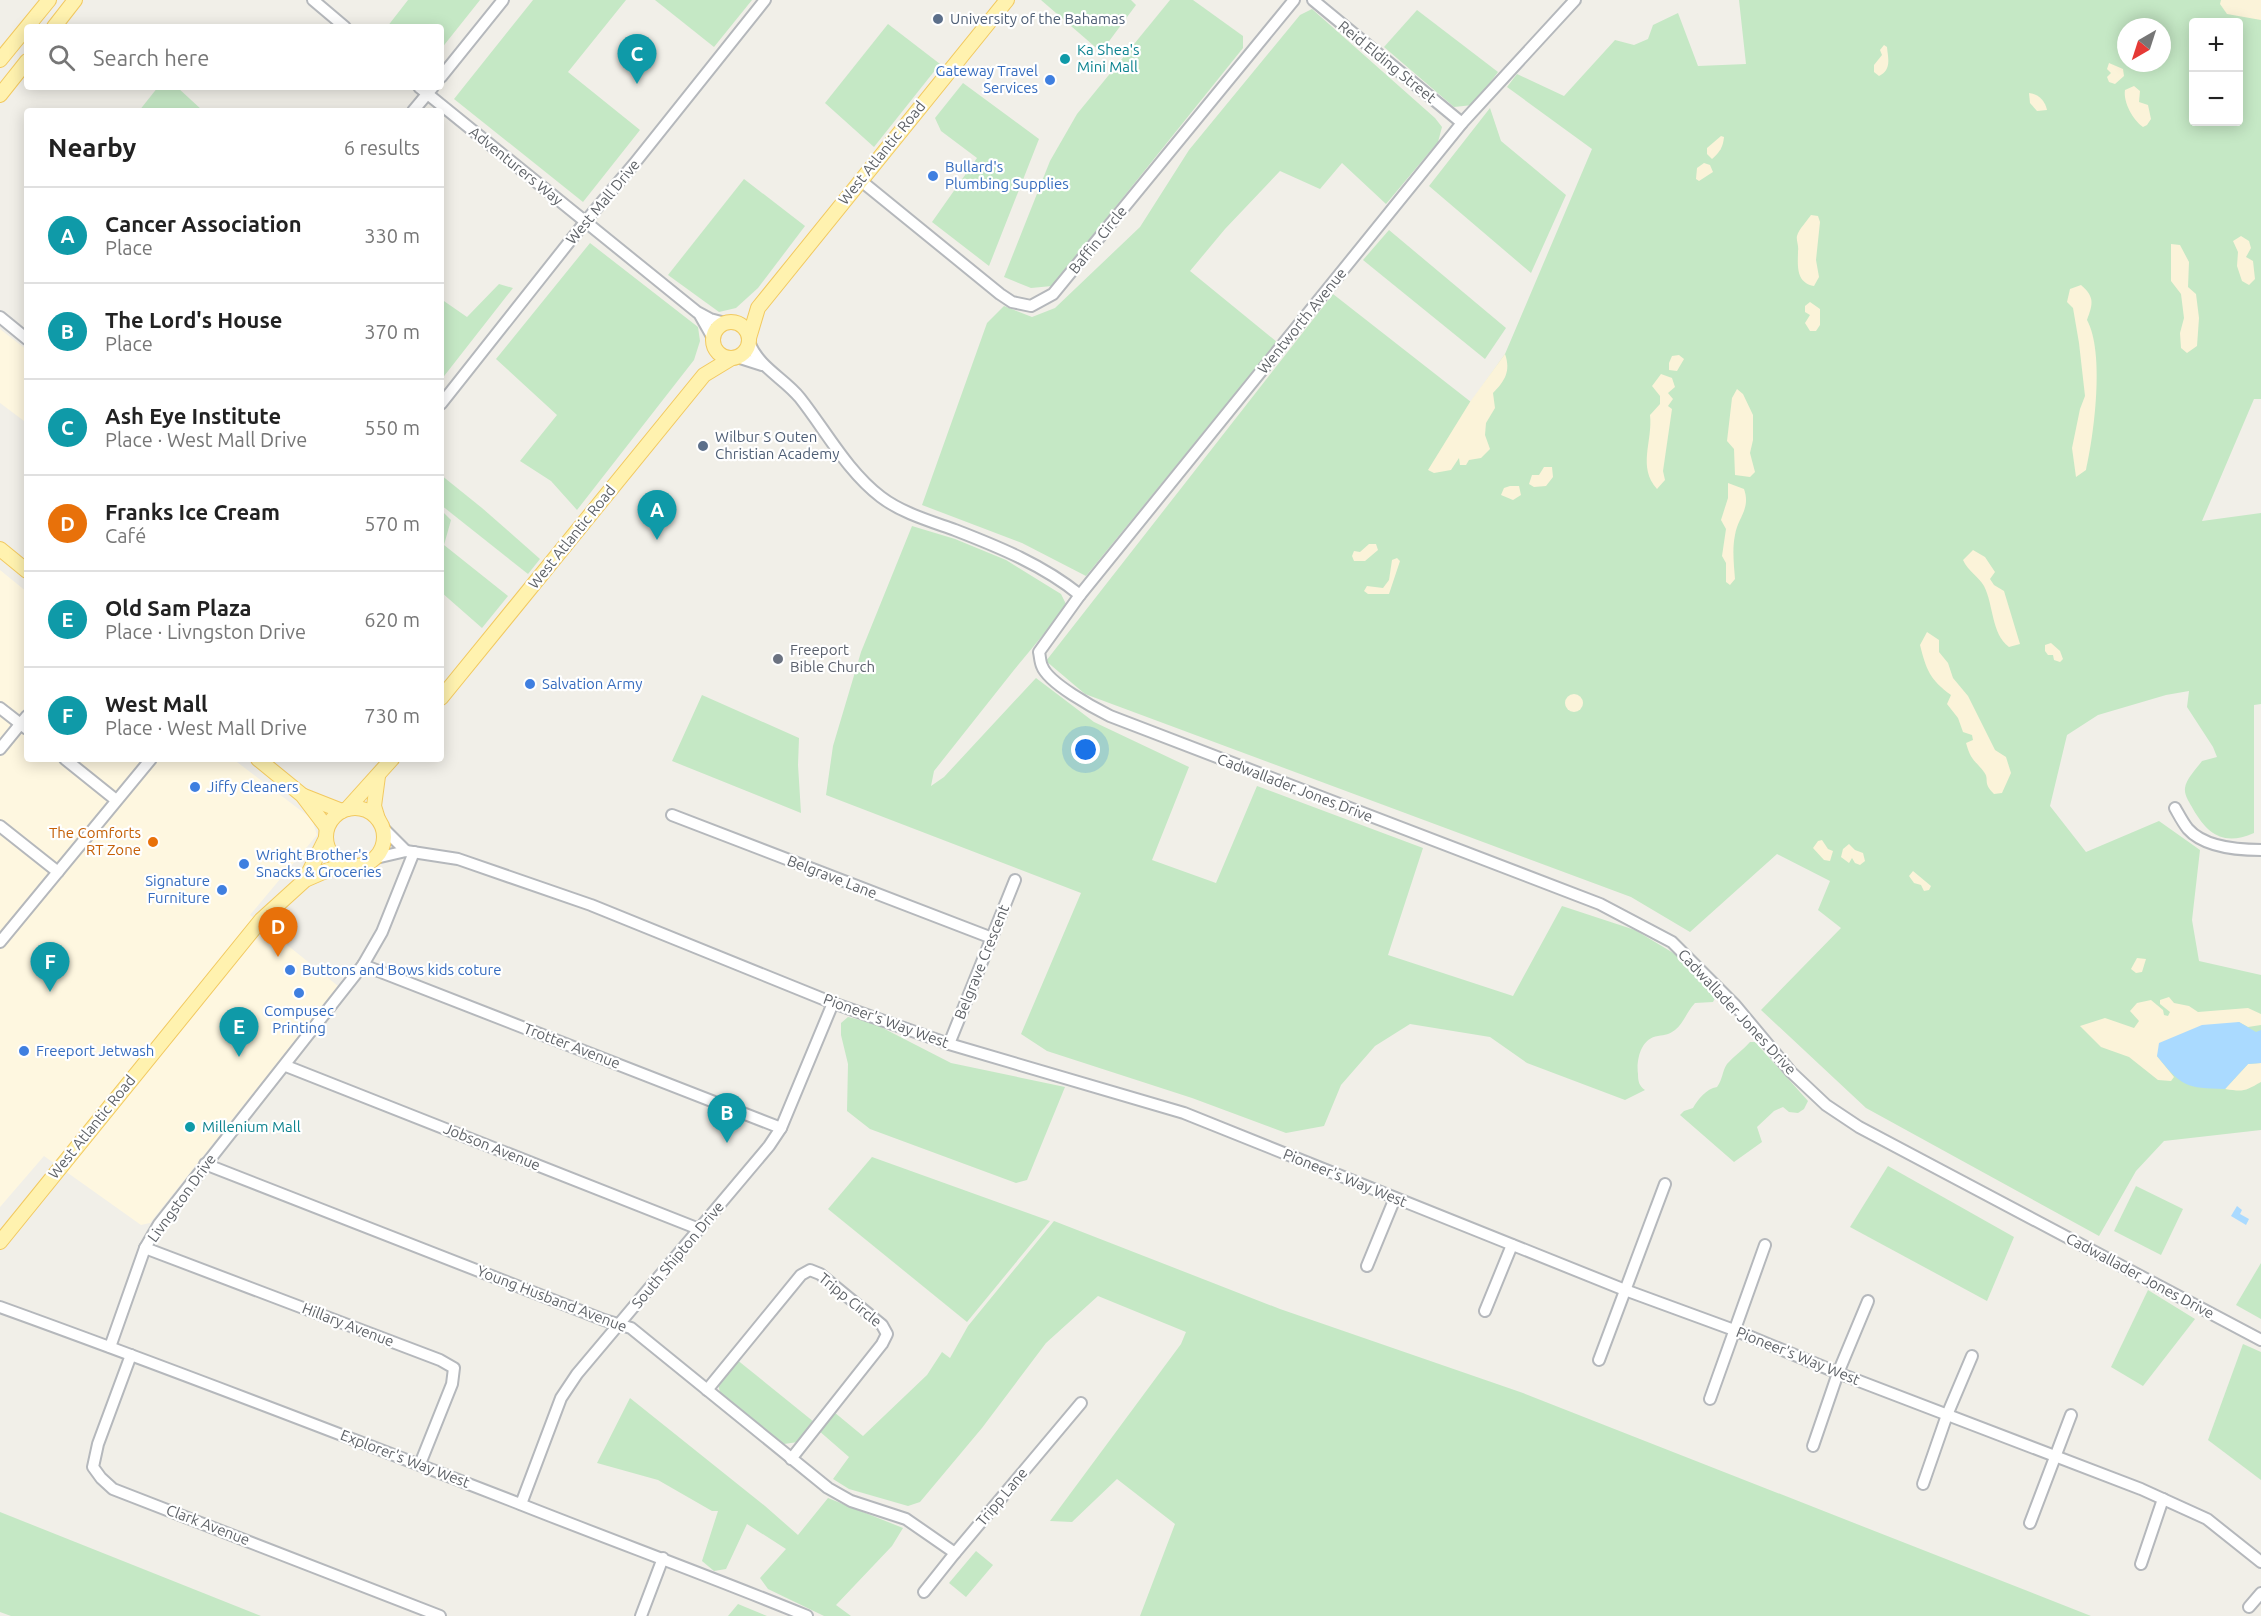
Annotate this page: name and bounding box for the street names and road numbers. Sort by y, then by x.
street label: Reid Elding Street [1335,17,1440,106]
street label: West Atlantic Road [835,98,929,208]
street label: Adventurers Way [466,123,566,208]
street label: West Mall Drive [562,156,643,247]
street label: Baffin Circle [1065,202,1130,277]
street label: Wentworth Avenue [1254,264,1349,377]
street label: West Atlantic Road [525,482,619,592]
street label: Cadwallader Jones Drive [1215,750,1375,825]
street label: Belgrave Lane [785,852,880,901]
street label: Belgrave Crescent [951,902,1012,1022]
street label: Cadwallader Jones Drive [1675,945,1800,1078]
street label: Pioneer's Way West [821,990,951,1051]
street label: Trotter Avenue [522,1019,623,1072]
street label: West Atlantic Road [45,1072,139,1182]
street label: Jobson Avenue [441,1119,543,1174]
street label: Pioneer's Way West [1281,1145,1410,1210]
street label: Livngston Drive [144,1150,219,1245]
street label: South Shipton Drive [628,1198,727,1311]
street label: Cadwallader Jones Drive [2063,1229,2217,1322]
street label: Young Husband Avenue [475,1262,630,1335]
street label: Tripp Circle [815,1269,885,1330]
street label: Hillary Avenue [300,1299,396,1350]
street label: Pioneer's Way West [1734,1323,1863,1388]
street label: Explorer's Way West [338,1426,472,1491]
street label: Tripp Lane [972,1464,1031,1529]
street label: Clark Avenue [164,1501,252,1548]

